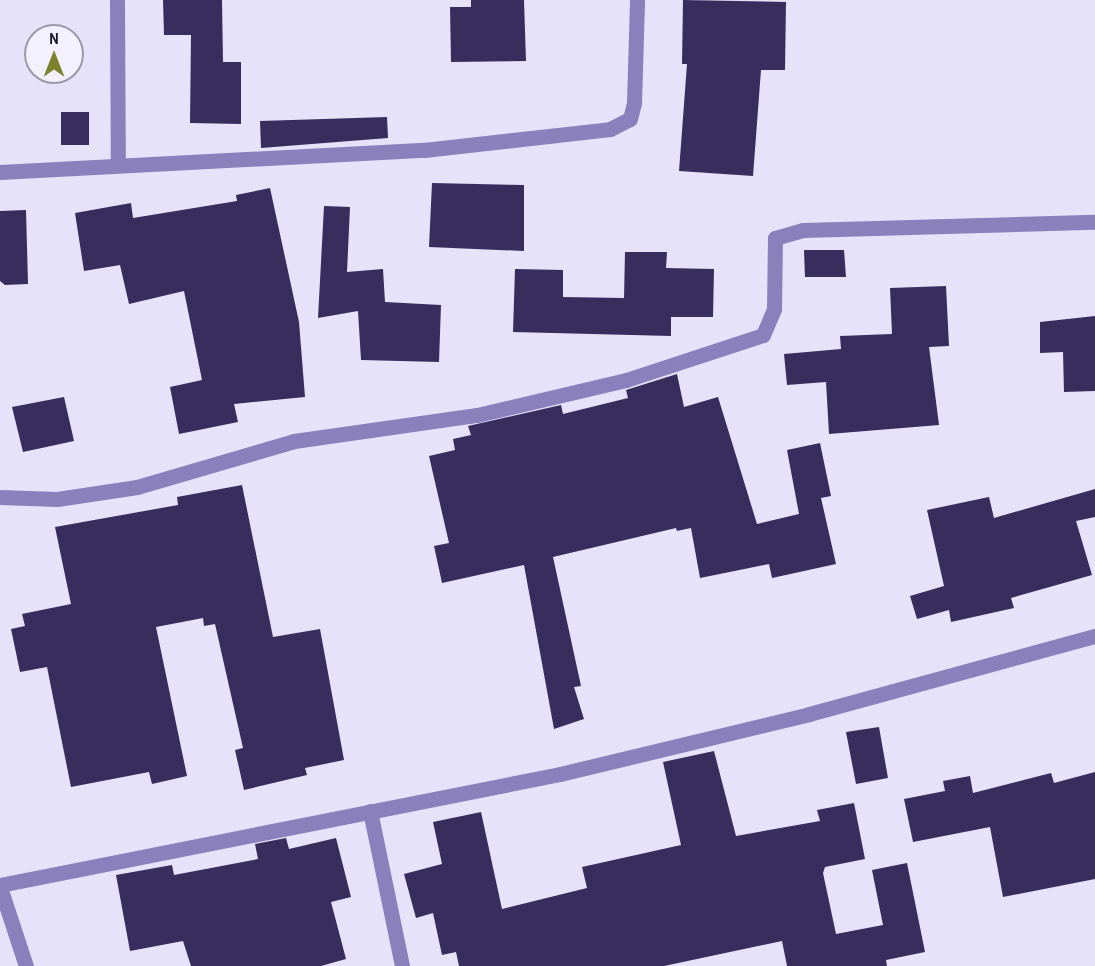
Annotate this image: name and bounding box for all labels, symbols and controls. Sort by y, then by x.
north arrow [24,24,84,84]
text: N [49,27,59,49]

